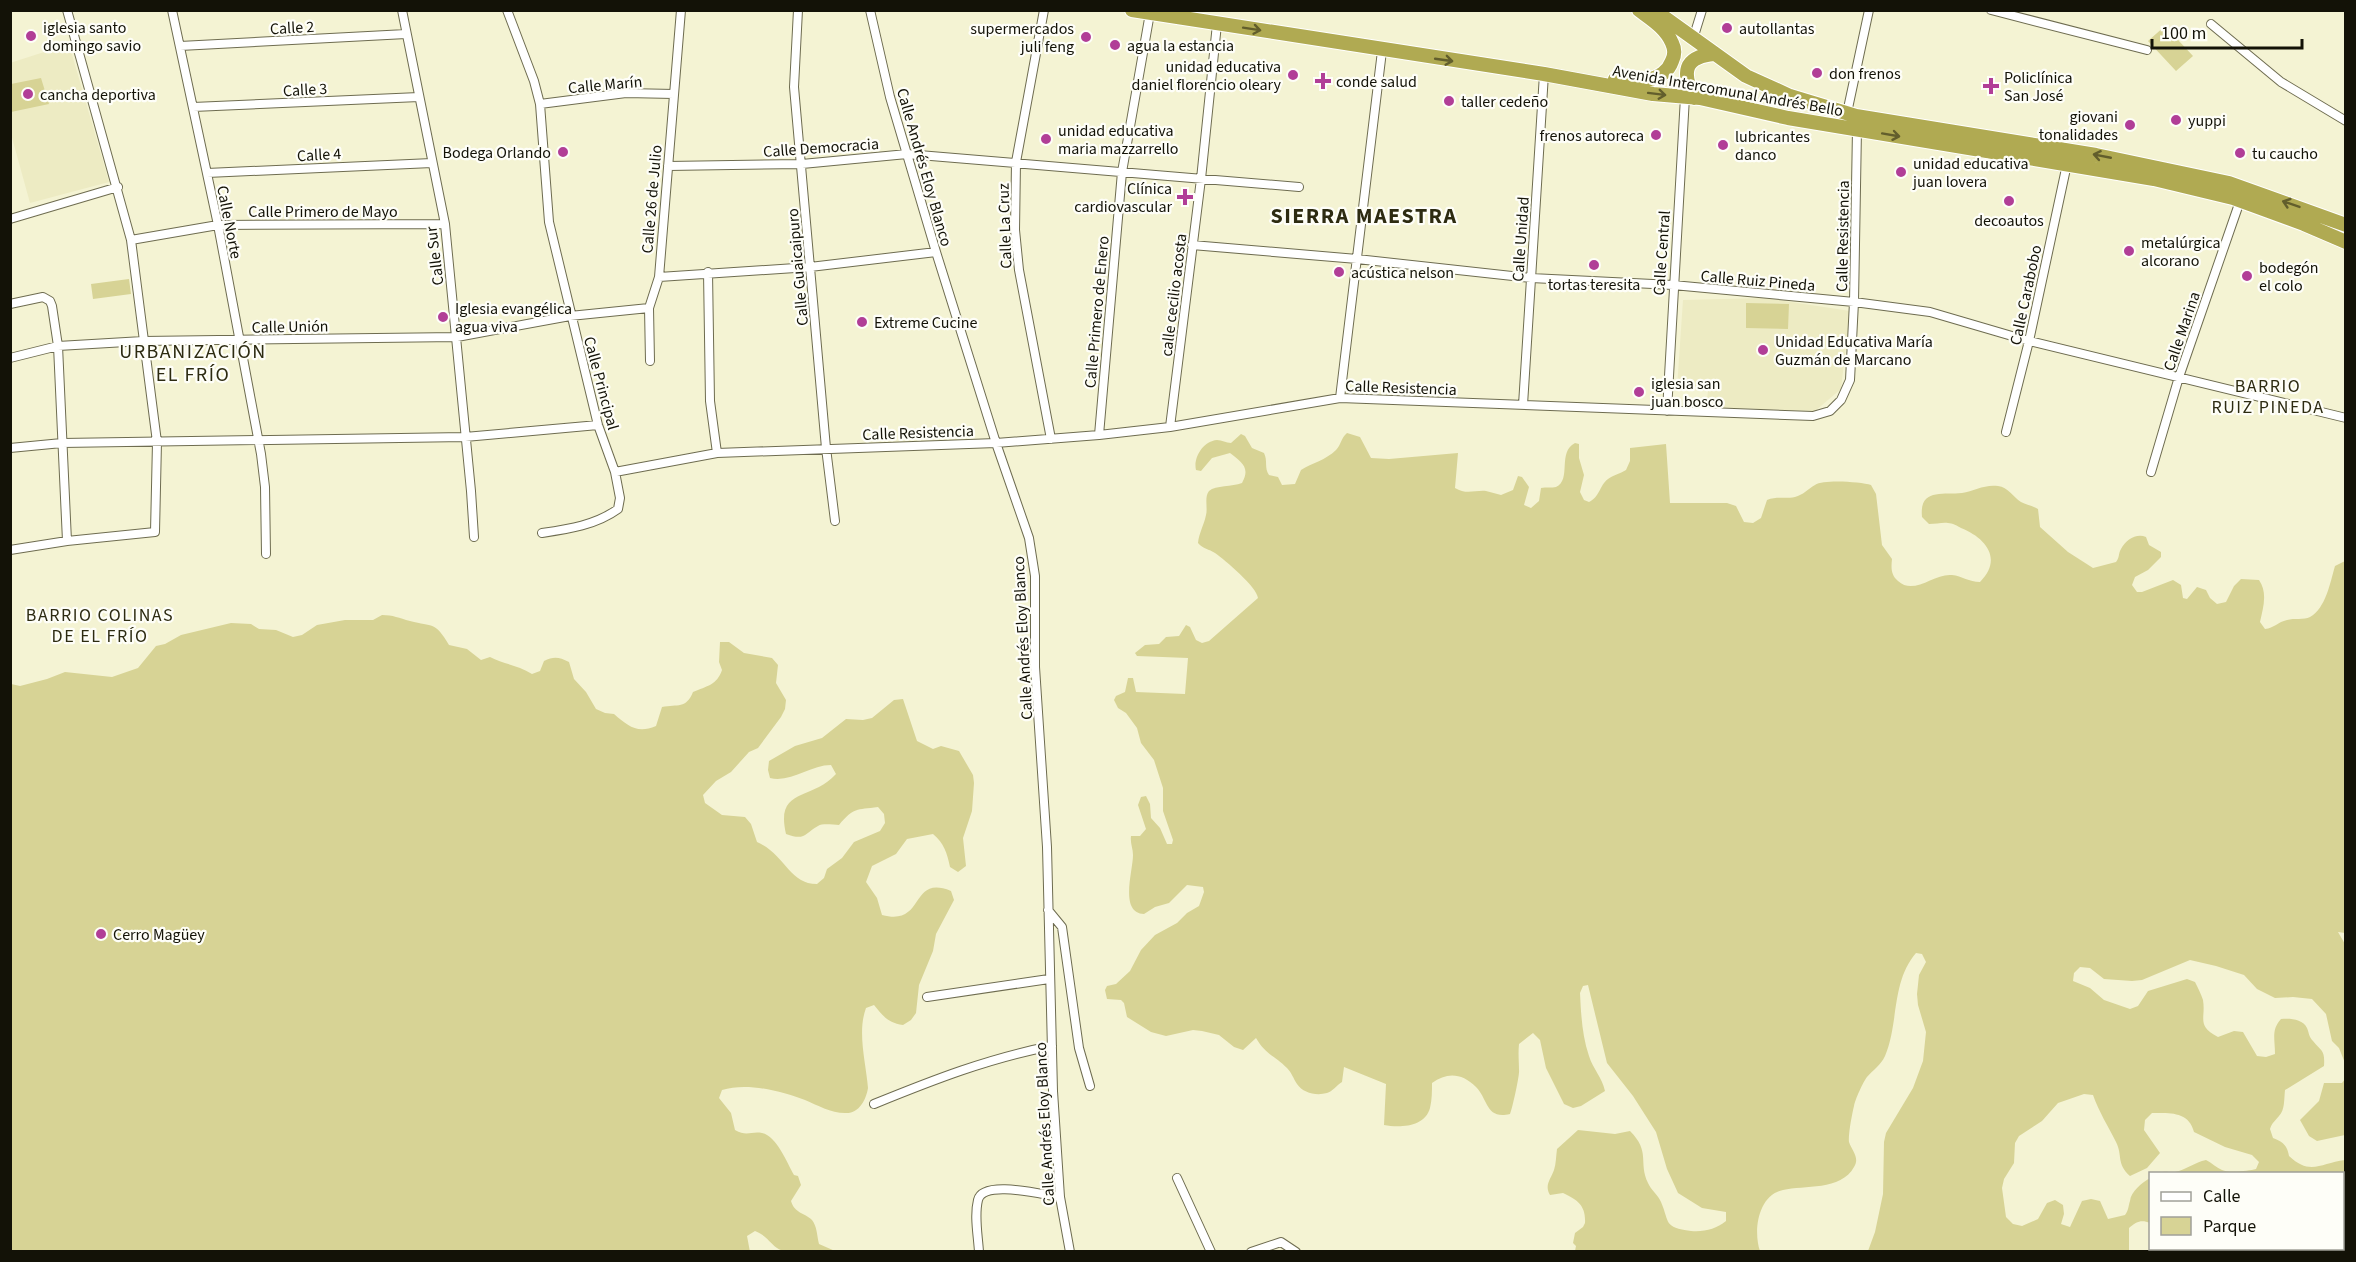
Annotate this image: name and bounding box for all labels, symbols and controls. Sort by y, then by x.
scale bar [2152,12,2302,50]
street label: Calle 2 [269,16,315,40]
place label: iglesia santo domingo savio [43,17,141,57]
place label: supermercados juli feng [970,18,1074,58]
place label: autollantas [1739,18,1815,40]
marker: autollantas [1720,21,1734,35]
text: 100 m [2161,21,2206,46]
one-way arrow [1241,24,1261,35]
marker: iglesia santo domingo savio [24,29,38,43]
marker: supermercados juli feng [1079,30,1093,44]
place label: agua la estancia [1127,35,1234,57]
marker: agua la estancia [1108,38,1122,52]
one-way arrow [1434,54,1454,65]
place label: unidad educativa daniel florencio oleary [1132,56,1282,96]
street label: Avenida Intercomunal Andrés Bello [1611,60,1845,122]
place label: don frenos [1829,63,1901,85]
marker: don frenos [1810,66,1824,80]
place label: Policlínica San José [2004,67,2073,107]
marker: unidad educativa daniel florencio oleary [1286,68,1300,82]
street label: Calle Marín [567,71,643,99]
place label: conde salud [1336,71,1417,93]
marker: conde salud [1314,72,1332,90]
marker: Policlínica San José [1982,77,2000,95]
street label: Calle 3 [282,78,328,102]
place label: cancha deportiva [40,84,156,106]
street label: Calle Andrés Eloy Blanco [891,86,957,249]
marker: cancha deportiva [21,87,35,101]
one-way arrow [1647,89,1667,100]
place label: taller cedeño [1461,91,1548,113]
marker: taller cedeño [1442,94,1456,108]
place label: giovani tonalidades [2039,106,2118,146]
place label: yuppi [2188,110,2226,132]
marker: yuppi [2169,113,2183,127]
marker: giovani tonalidades [2123,118,2137,132]
place label: unidad educativa maria mazzarrello [1058,120,1178,160]
place label: frenos autoreca [1540,125,1644,147]
place label: lubricantes danco [1735,126,1810,166]
marker: frenos autoreca [1649,128,1663,142]
one-way arrow [1880,129,1900,140]
marker: unidad educativa maria mazzarrello [1039,132,1053,146]
street label: Calle Democracia [762,133,880,163]
marker: lubricantes danco [1716,138,1730,152]
place label: Bodega Orlando [443,142,551,164]
street label: Calle 4 [296,143,342,167]
place label: tu caucho [2252,143,2318,165]
street label: Calle 26 de Julio [636,144,668,254]
marker: Bodega Orlando [556,145,570,159]
marker: tu caucho [2233,146,2247,160]
one-way arrow [2093,150,2112,161]
place label: unidad educativa juan lovera [1912,153,2028,193]
marker: unidad educativa juan lovera [1894,165,1908,179]
place label: Clínica cardiovascular [1074,178,1172,218]
street label: Calle Resistencia [1831,180,1855,292]
street label: Calle La Cruz [993,183,1017,269]
street label: Calle Norte [211,184,247,261]
marker: Clínica cardiovascular [1176,188,1194,206]
marker: decoautos [2002,194,2016,208]
street label: Calle Unidad [1507,196,1535,282]
one-way arrow [2282,197,2301,208]
district label: SIERRA MAESTRA [1270,200,1458,232]
street label: Calle Primero de Mayo [248,201,398,223]
street label: Calle Guaicaipuro [782,207,814,327]
street label: Calle Central [1648,210,1676,296]
place label: decoautos [1974,210,2044,232]
street label: Calle Sur [420,225,450,287]
street label: calle cecilio acosta [1156,232,1192,358]
place label: metalúrgica alcorano [2141,232,2221,272]
street label: Calle Primero de Enero [1079,235,1115,389]
street label: Calle Carabobo [2005,243,2047,347]
marker: metalúrgica alcorano [2122,244,2136,258]
place label: bodegón el colo [2259,257,2318,297]
marker: tortas teresita [1587,258,1601,272]
place label: acústica nelson [1351,262,1454,284]
marker: acústica nelson [1332,265,1346,279]
street label: Calle Ruiz Pineda [1700,265,1816,297]
marker: bodegón el colo [2240,269,2254,283]
place label: tortas teresita [1548,274,1640,296]
street label: Calle Marina [2158,289,2206,374]
place label: Iglesia evangélica agua viva [455,298,572,338]
marker: Iglesia evangélica agua viva [436,310,450,324]
place label: Extreme Cucine [874,312,977,334]
street label: Calle Unión [251,315,329,339]
marker: Extreme Cucine [855,315,869,329]
place label: Unidad Educativa María Guzmán de Marcano [1775,331,1933,371]
street label: Calle Principal [578,334,624,432]
district label: URBANIZACIÓN EL FRÍO [119,338,267,389]
marker: Unidad Educativa María Guzmán de Marcano [1756,343,1770,357]
place label: iglesia san juan bosco [1650,373,1724,413]
district label: BARRIO RUIZ PINEDA [2211,374,2325,420]
street label: Calle Resistencia [1345,375,1457,401]
marker: iglesia san juan bosco [1632,385,1646,399]
street label: Calle Resistencia [862,420,974,446]
street label: Calle Andrés Eloy Blanco [1008,556,1038,720]
district label: BARRIO COLINAS DE EL FRÍO [26,603,174,649]
place label: Cerro Magüey [113,924,205,946]
marker: Cerro Magüey [94,927,108,941]
street label: Calle Andrés Eloy Blanco [1030,1042,1060,1206]
legend [2149,1172,2344,1250]
text: Calle [2203,1184,2241,1209]
text: Parque [2203,1214,2256,1239]

